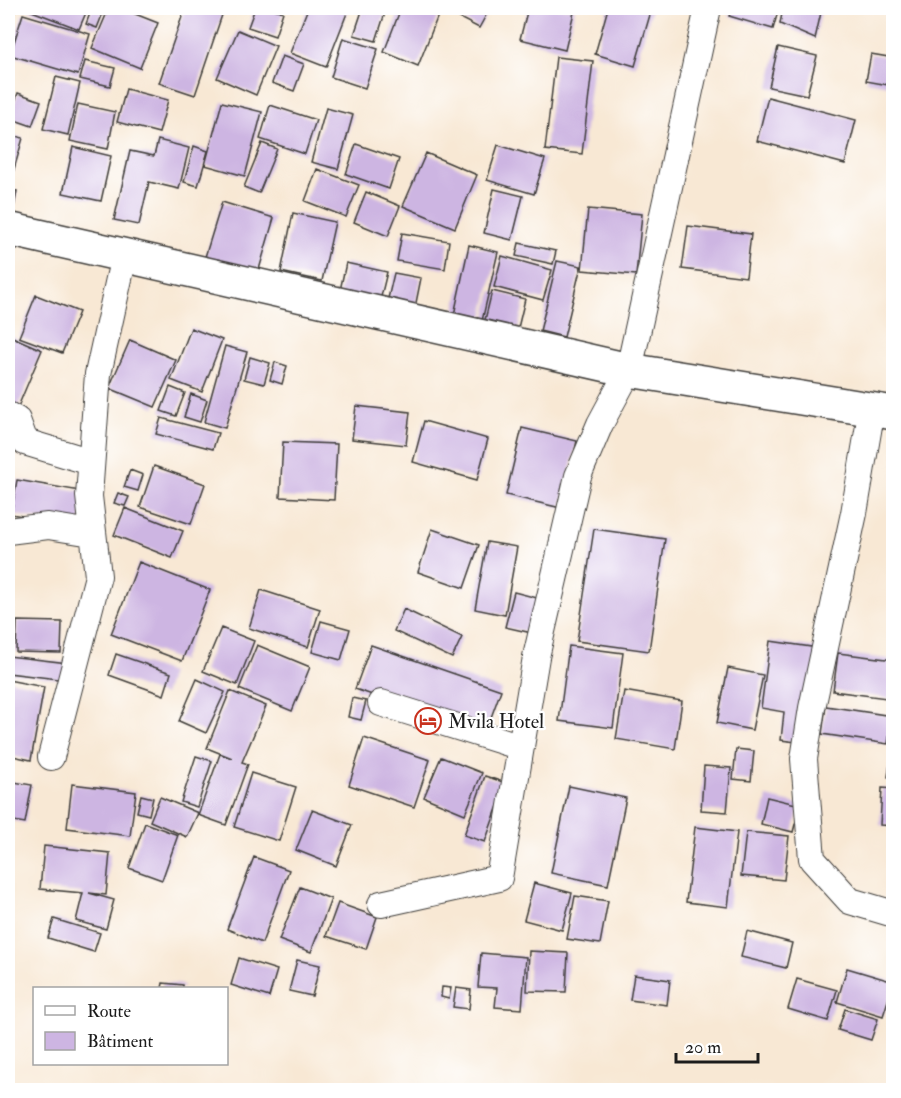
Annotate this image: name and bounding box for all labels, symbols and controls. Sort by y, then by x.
hotel icon: Mvila Hotel [413,706,443,736]
place label: Mvila Hotel [448,709,544,734]
legend [33,987,228,1065]
text: Route [87,1000,131,1023]
scale bar [676,1026,758,1064]
text: Bâtiment [87,1030,153,1053]
text: 20 m [685,1036,721,1059]

